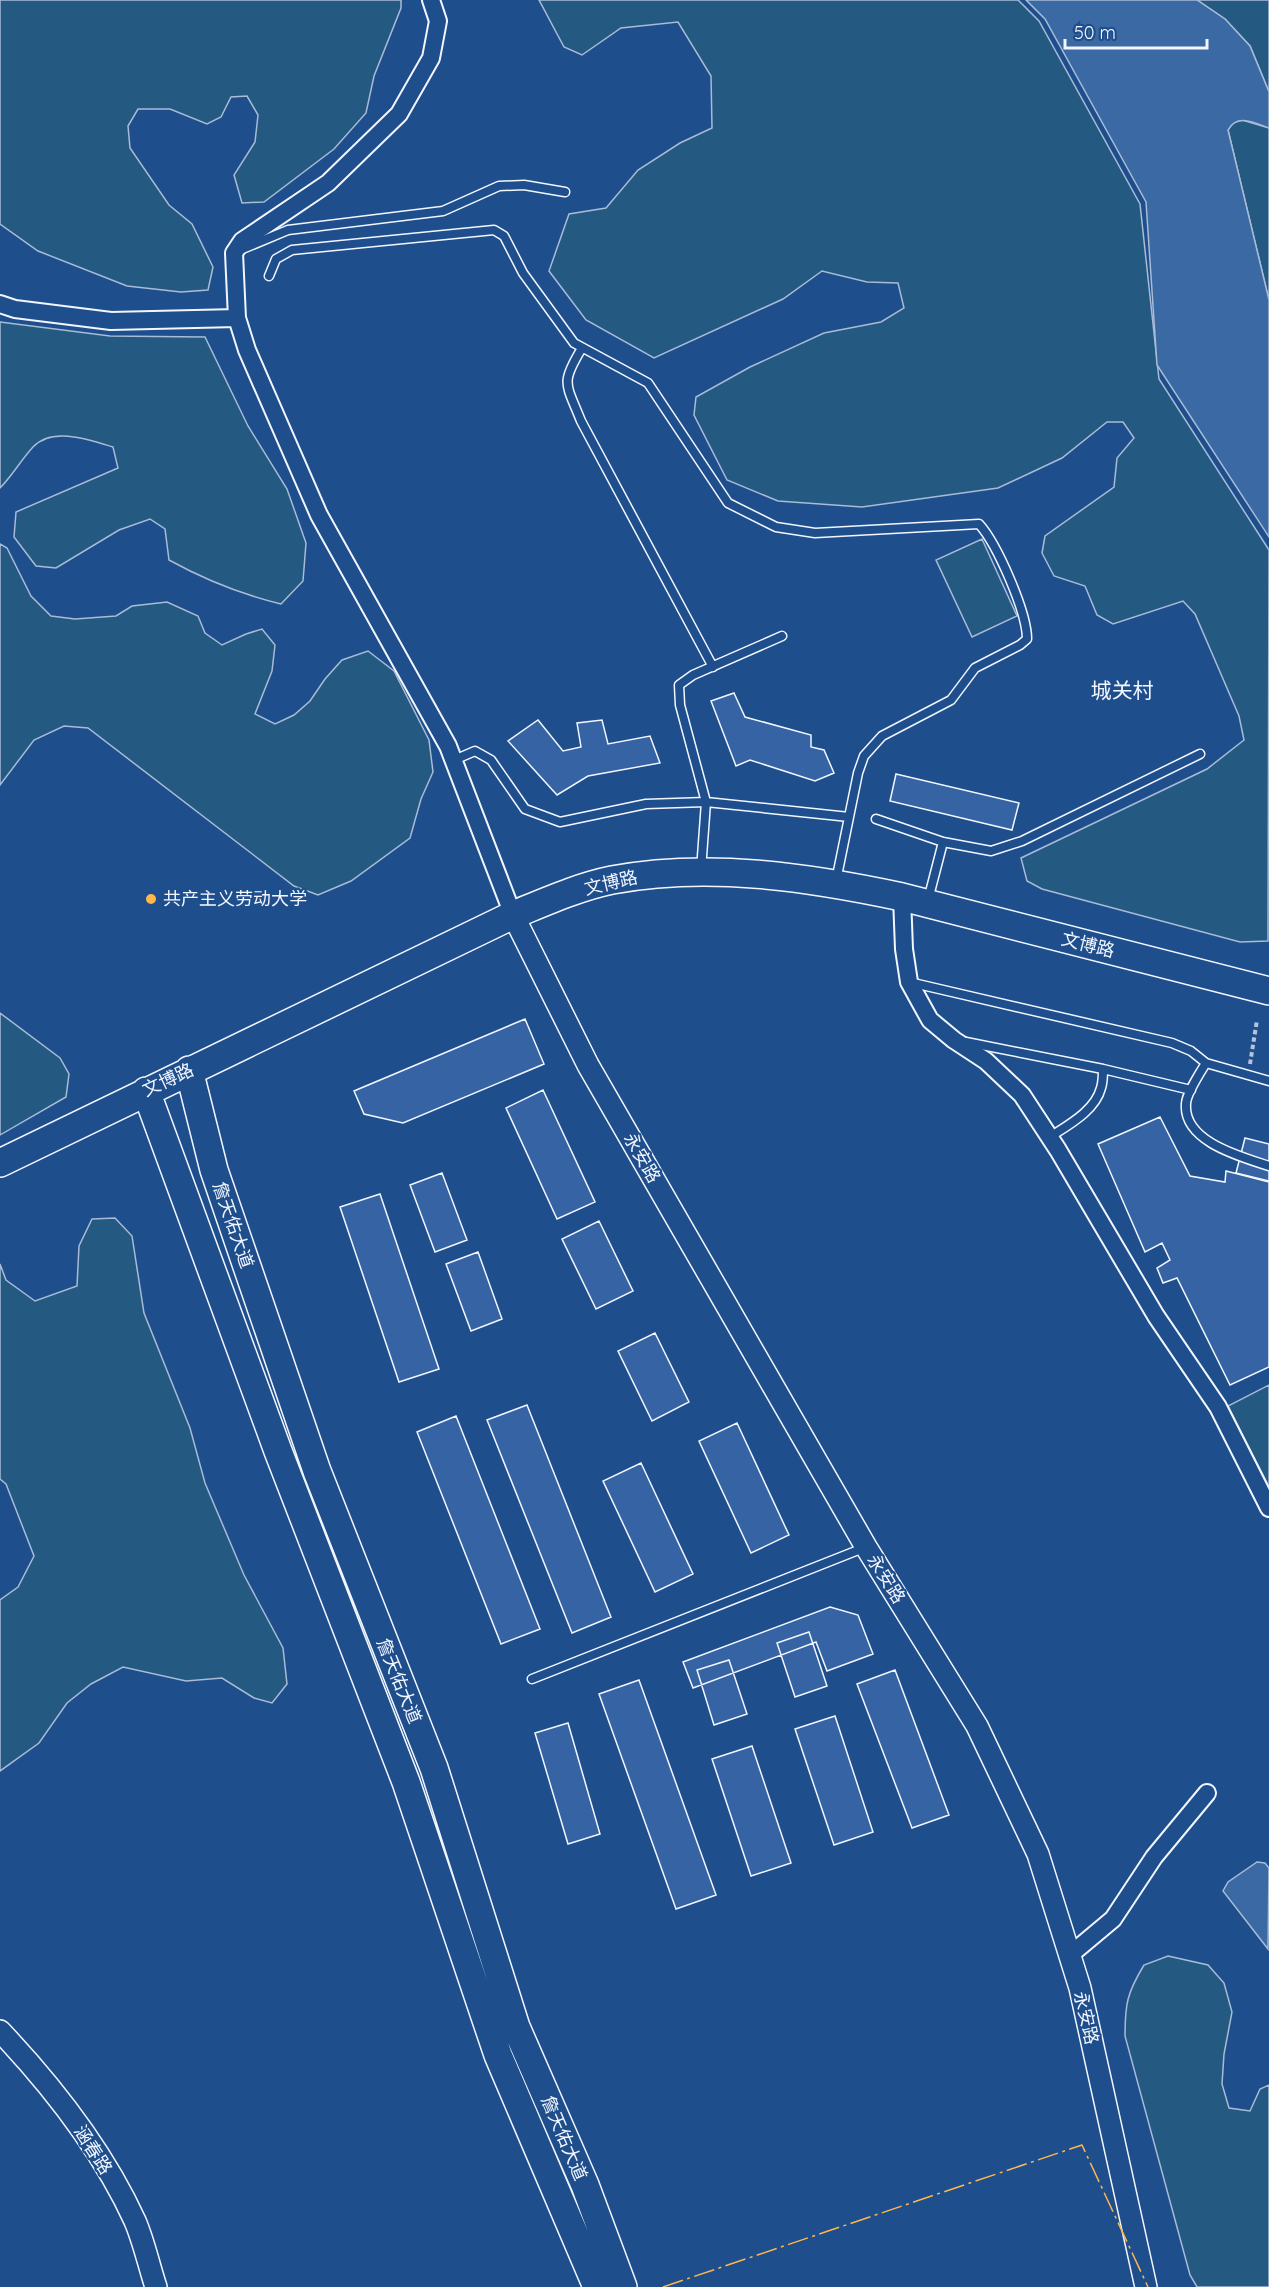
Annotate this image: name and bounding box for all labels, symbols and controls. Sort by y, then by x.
scale bar [1065,12,1208,50]
text: 50 m [1074,21,1116,44]
district label: 城关村 [1091,677,1154,703]
street label: 文博路 [582,865,640,900]
place label: 共产主义劳动大学 [163,887,307,910]
marker: 共产主义劳动大学 [144,892,158,906]
street label: 文博路 [1059,927,1117,962]
street label: 文博路 [138,1058,197,1101]
street label: 永安路 [619,1129,666,1187]
street label: 詹天佑大道 [208,1179,259,1271]
street label: 永安路 [862,1550,910,1608]
street label: 詹天佑大道 [372,1635,427,1727]
street label: 永安路 [1069,1989,1104,2047]
street label: 詹天佑大道 [536,2092,593,2184]
street label: 涵春路 [69,2121,118,2179]

